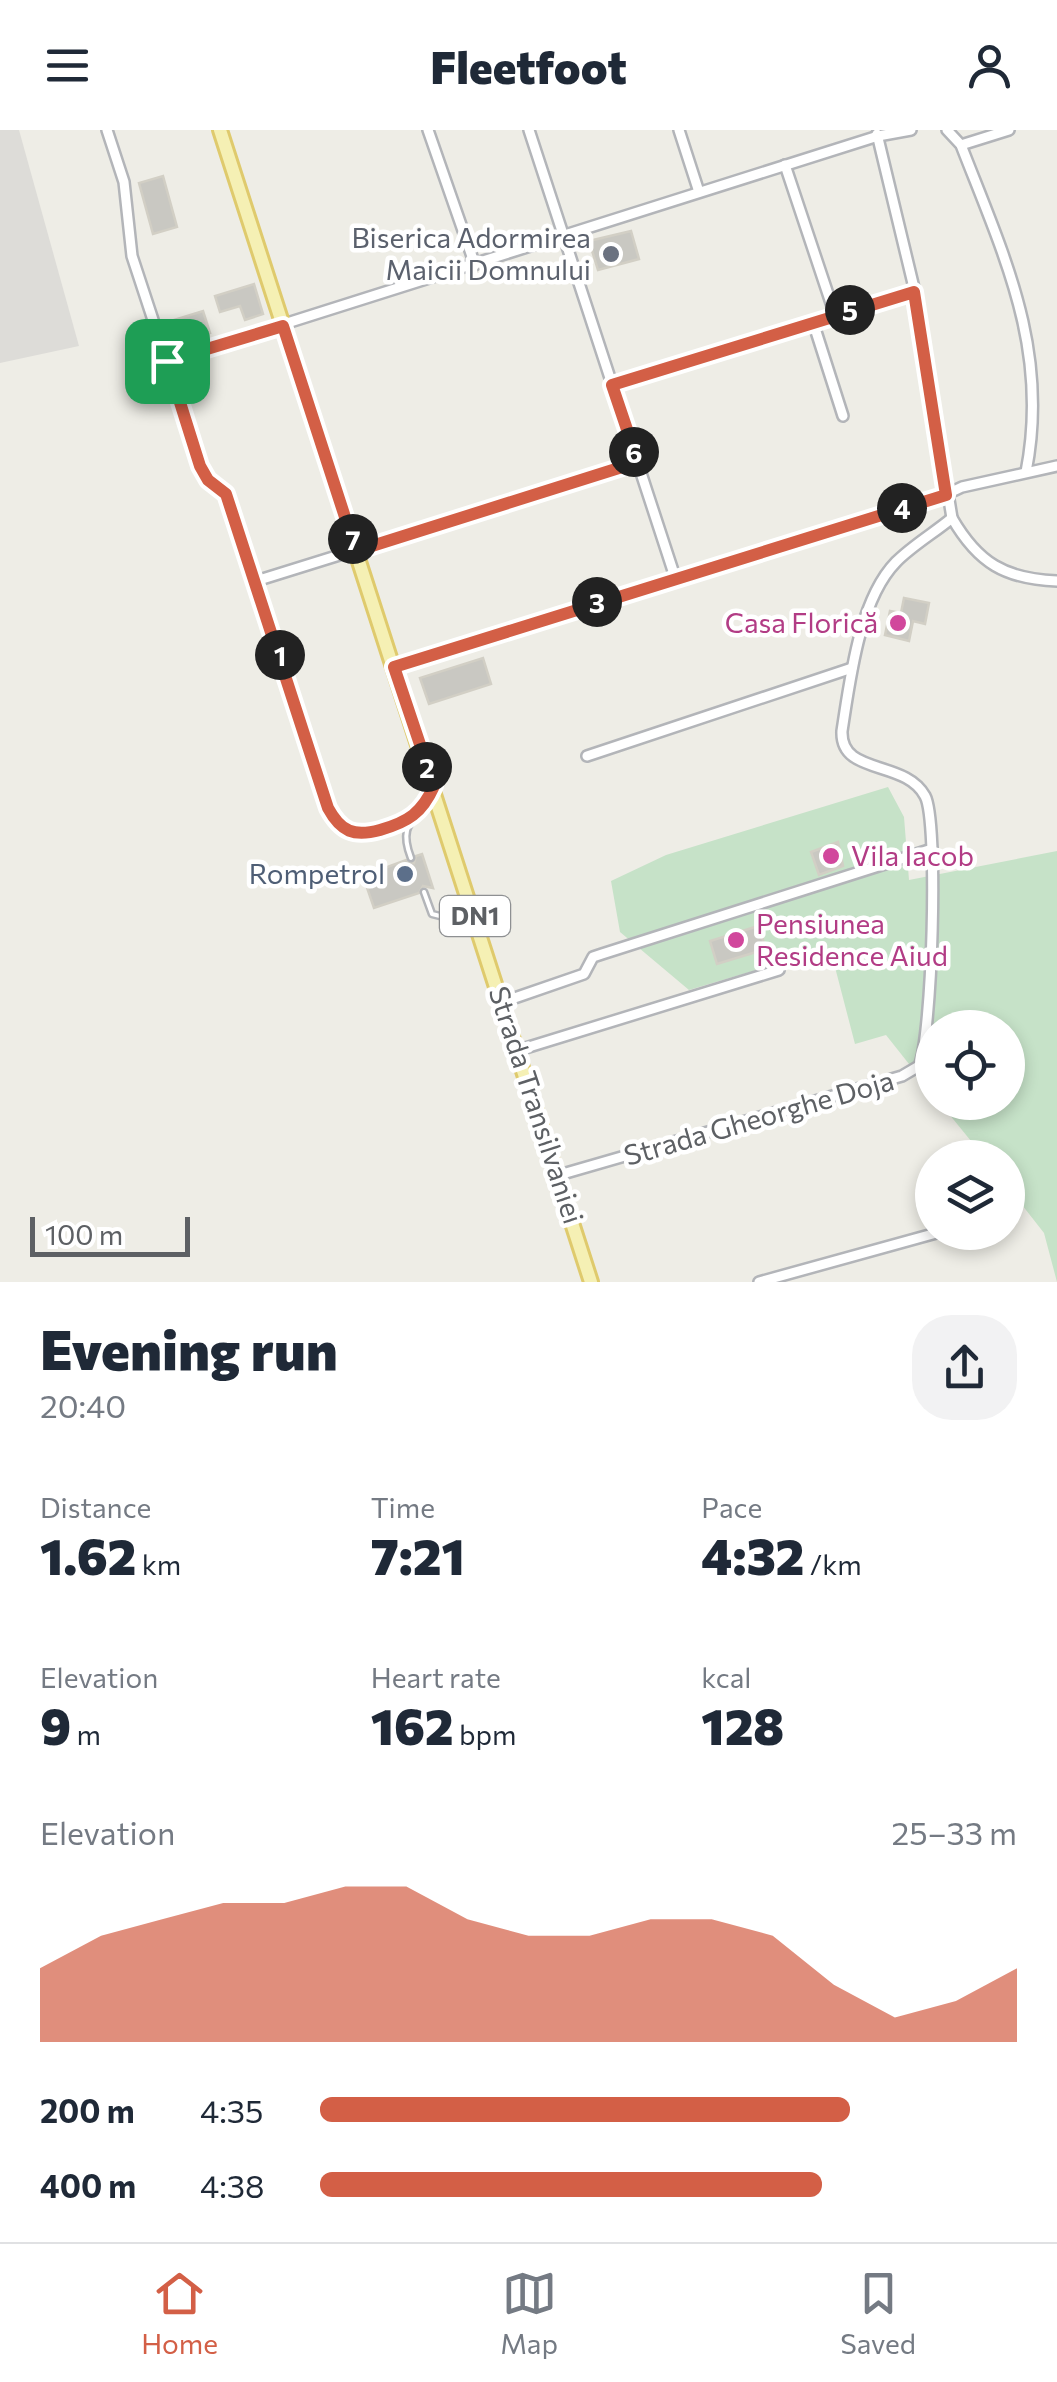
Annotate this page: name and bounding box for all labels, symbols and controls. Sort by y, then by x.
icon: menu [40,38,95,93]
text: Fleetfoot [430,38,627,93]
icon: person [962,38,1017,93]
place label: Biserica Adormirea Maicii Domnului [351,220,591,286]
marker: Biserica Adormirea Maicii Domnului [600,243,622,265]
pin: 5 [825,285,875,335]
text: 5 [842,293,858,327]
pin [125,319,210,404]
icon: arrive [140,334,195,389]
pin: 6 [609,427,659,477]
text: 6 [625,435,643,469]
pin: 4 [877,483,927,533]
text: 4 [893,491,911,525]
pin: 7 [328,514,378,564]
text: 7 [345,522,361,556]
pin: 3 [572,577,622,627]
text: 3 [589,585,605,619]
place label: Casa Florică [725,605,878,639]
marker: Casa Florică [887,612,909,634]
pin: 1 [255,630,305,680]
text: 1 [274,638,286,672]
pin: 2 [402,742,452,792]
text: 2 [419,750,435,784]
place label: Vila Iacob [851,838,974,872]
marker: Vila Iacob [820,845,842,867]
place label: Rompetrol [249,856,385,890]
marker: Rompetrol [394,863,416,885]
road number: DN1 [440,896,510,936]
place label: Pensiunea Residence Aiud [756,906,948,972]
marker: Pensiunea Residence Aiud [725,929,747,951]
street label: Strada Transilvaniei [483,982,591,1228]
map controls [915,1010,1025,1250]
button: locate [915,1010,1025,1120]
street label: Strada Gheorghe Doja [620,1062,898,1172]
button: layers [915,1140,1025,1250]
scale bar [30,1212,190,1256]
text: 100 m [45,1217,123,1251]
text: Evening run [40,1314,338,1381]
button: share [912,1315,1017,1420]
text: 20:40 [40,1385,126,1425]
text: Distance [40,1490,151,1524]
text: Time [371,1490,435,1524]
text: Pace [701,1490,762,1524]
text: 1.62 [40,1524,136,1585]
text: 7:21 [371,1524,465,1585]
text: 4:32 [701,1524,804,1585]
text: km [136,1547,181,1581]
text: /km [804,1547,862,1581]
text: Elevation [40,1660,158,1694]
text: Heart rate [371,1660,501,1694]
text: kcal [701,1660,751,1694]
text: 9 [40,1694,71,1755]
text: 162 [371,1694,454,1755]
text: 128 [701,1694,784,1755]
text: m [71,1717,101,1751]
text: bpm [454,1717,517,1751]
text: Elevation [40,1812,175,1852]
text: 25–33 m [892,1812,1017,1852]
text: 200 m [40,2090,135,2130]
text: 4:35 [200,2090,263,2130]
text: 400 m [40,2165,136,2205]
text: 4:38 [200,2165,264,2205]
tab: Home [141,2266,218,2360]
tab: Map [500,2266,558,2360]
tab: Saved [840,2266,916,2360]

